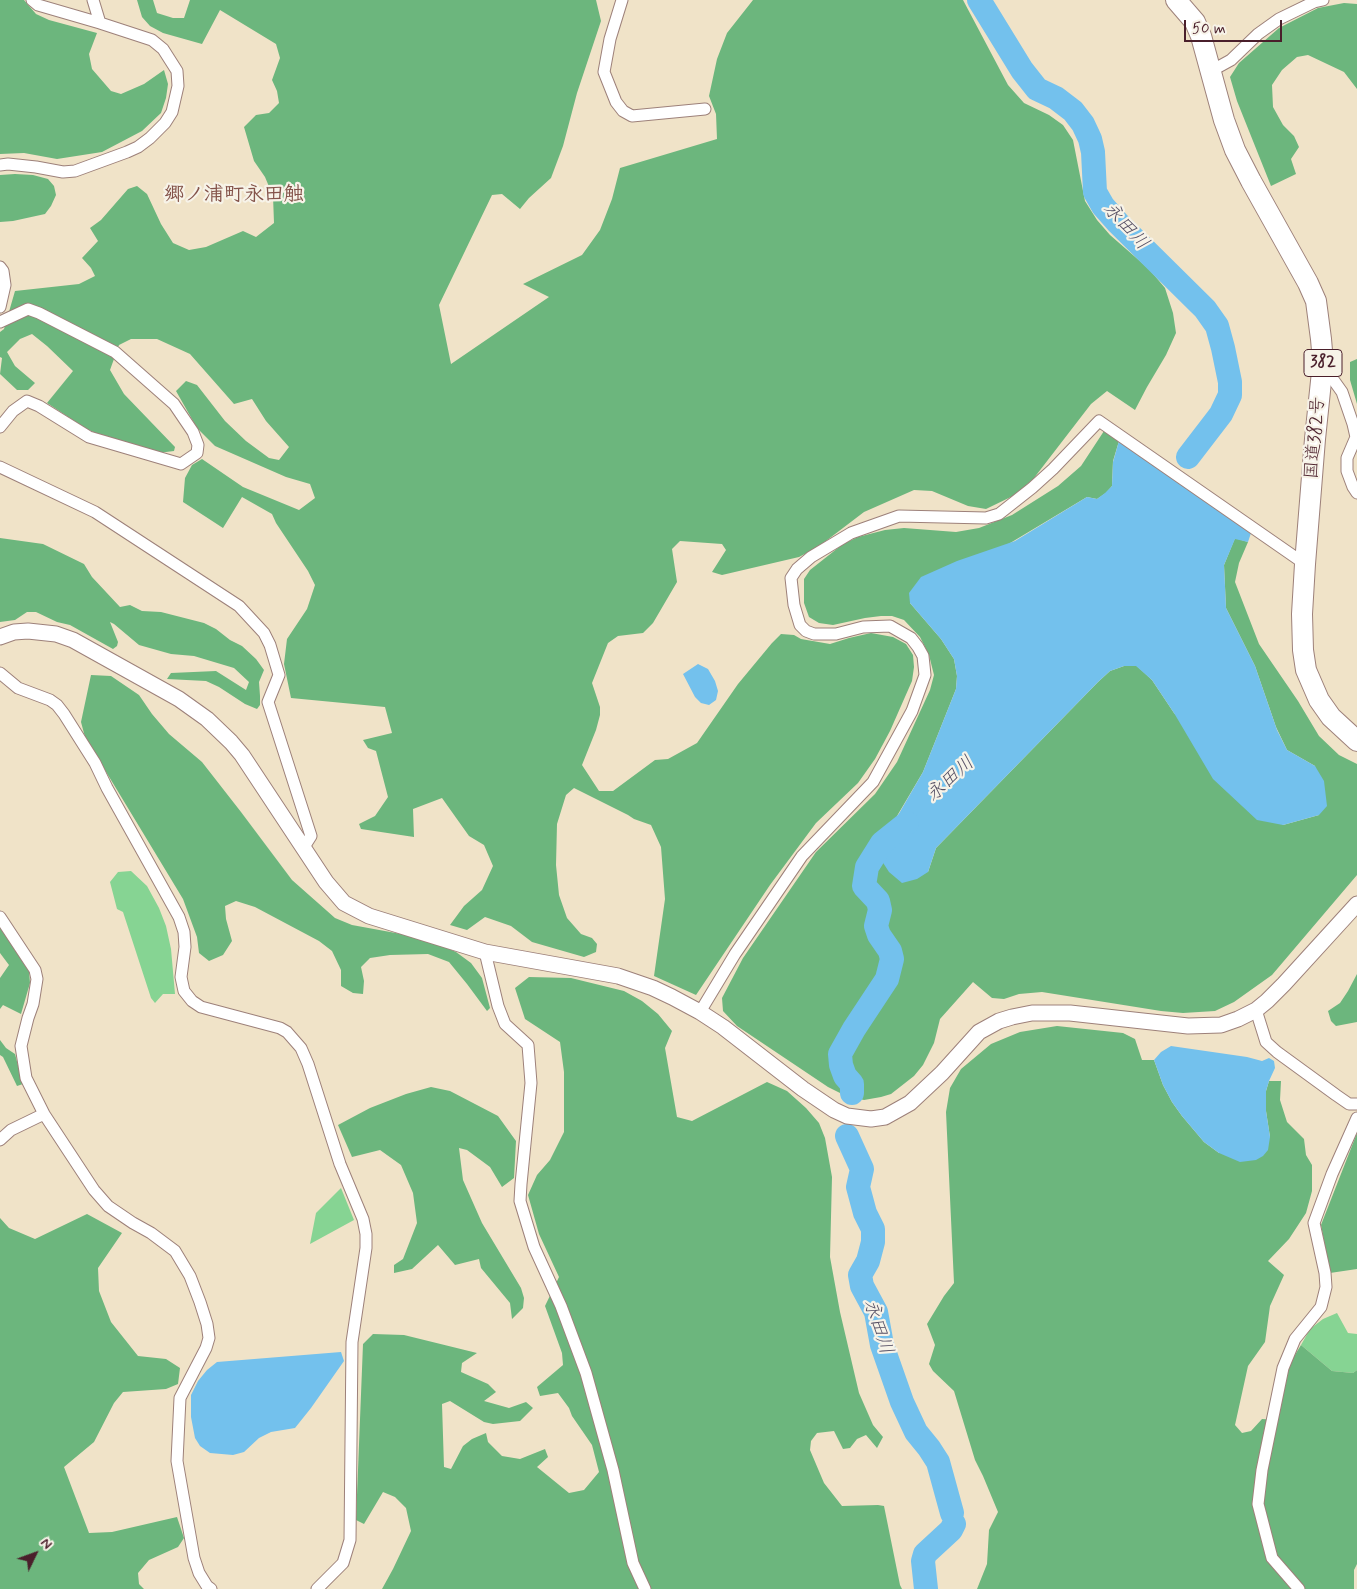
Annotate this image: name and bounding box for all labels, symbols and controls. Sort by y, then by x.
scale bar [1187,10,1284,42]
text: 50 m [1192,19,1226,39]
district label: 郷ノ浦町永田触 [164,184,304,208]
water label: 永田川 [1097,198,1153,256]
road number: 382 [1304,349,1342,376]
street label: 国道382号 [1302,396,1330,480]
water label: 永田川 [922,752,980,808]
water label: 永田川 [857,1296,897,1358]
north arrow [10,1529,60,1579]
text: N [36,1534,56,1553]

